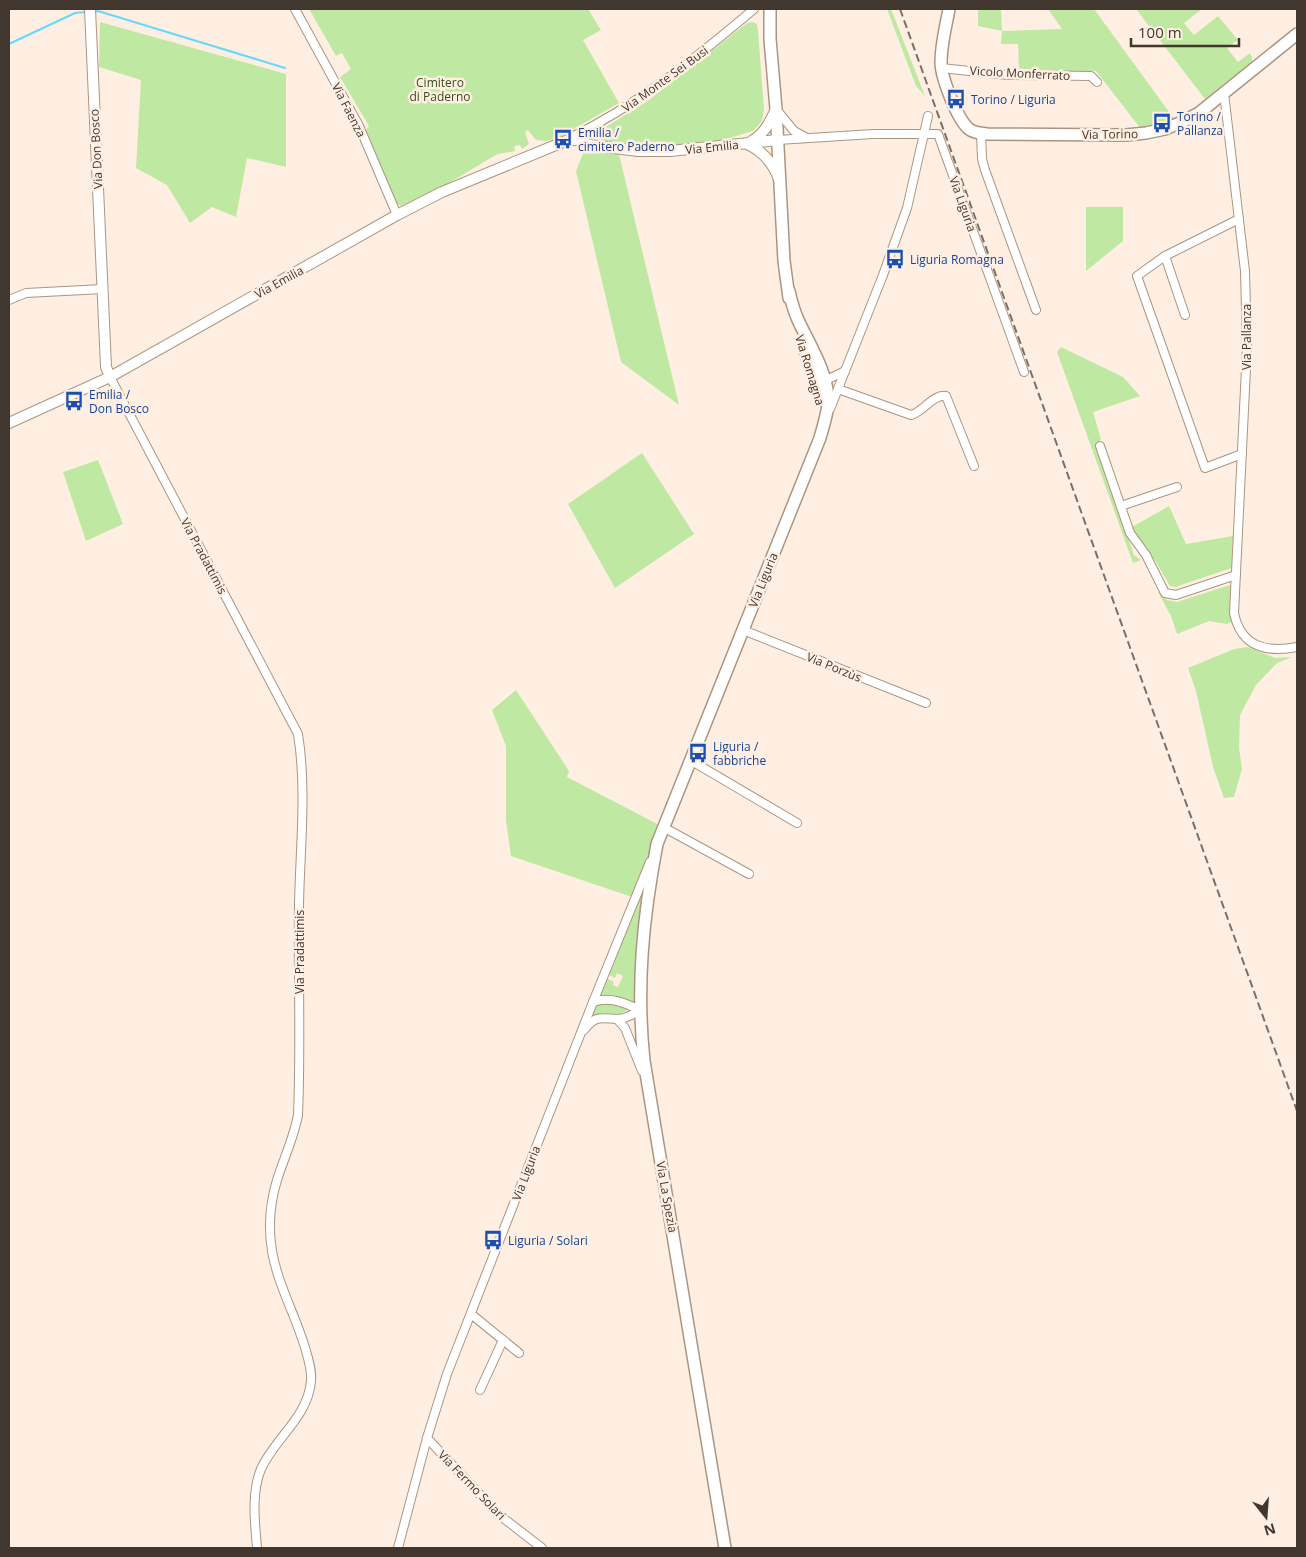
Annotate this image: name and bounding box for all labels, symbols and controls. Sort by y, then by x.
scale bar [1131,15,1238,47]
text: 100 m [1138,22,1182,42]
street label: Via Monte Sei Busi [618,42,712,116]
street label: Vicolo Monferrato [969,62,1071,84]
park label: Cimitero di Paderno [410,74,470,105]
street label: Via Faenza [328,80,370,140]
bus stop icon: Torino / Liguria [945,88,967,110]
place label: Torino / Liguria [971,91,1056,108]
place label: Torino / Pallanza [1177,108,1223,139]
street label: Via Don Bosco [85,109,107,189]
bus stop icon: Torino / Pallanza [1151,112,1173,134]
place label: Emilia / cimitero Paderno [578,124,675,155]
street label: Via Torino [1082,125,1138,143]
bus stop icon: Emilia / cimitero Paderno [552,128,574,150]
street label: Via Emilia [685,136,739,158]
street label: Via Liguria [945,174,981,234]
bus stop icon: Liguria Romagna [884,248,906,270]
place label: Liguria Romagna [910,251,1004,268]
street label: Via Emilia [251,262,307,302]
street label: Via Pallanza [1238,304,1255,370]
street label: Via Romagna [791,333,829,407]
place label: Emilia / Don Bosco [89,386,149,417]
bus stop icon: Emilia / Don Bosco [63,390,85,412]
street label: Via Pradattimis [177,515,231,597]
street label: Via Liguria [744,550,782,610]
street label: Via Porzùs [804,648,864,686]
place label: Liguria / fabbriche [713,738,766,769]
bus stop icon: Liguria / fabbriche [687,742,709,764]
street label: Via Pradattimis [291,910,308,994]
street label: Via Liguria [508,1143,544,1203]
street label: Via La Spezia [652,1160,682,1234]
bus stop icon: Liguria / Solari [482,1229,504,1251]
place label: Liguria / Solari [508,1232,588,1249]
street label: Via Fermo Solari [434,1446,510,1524]
north arrow [1241,1492,1291,1542]
text: N [1262,1519,1278,1541]

